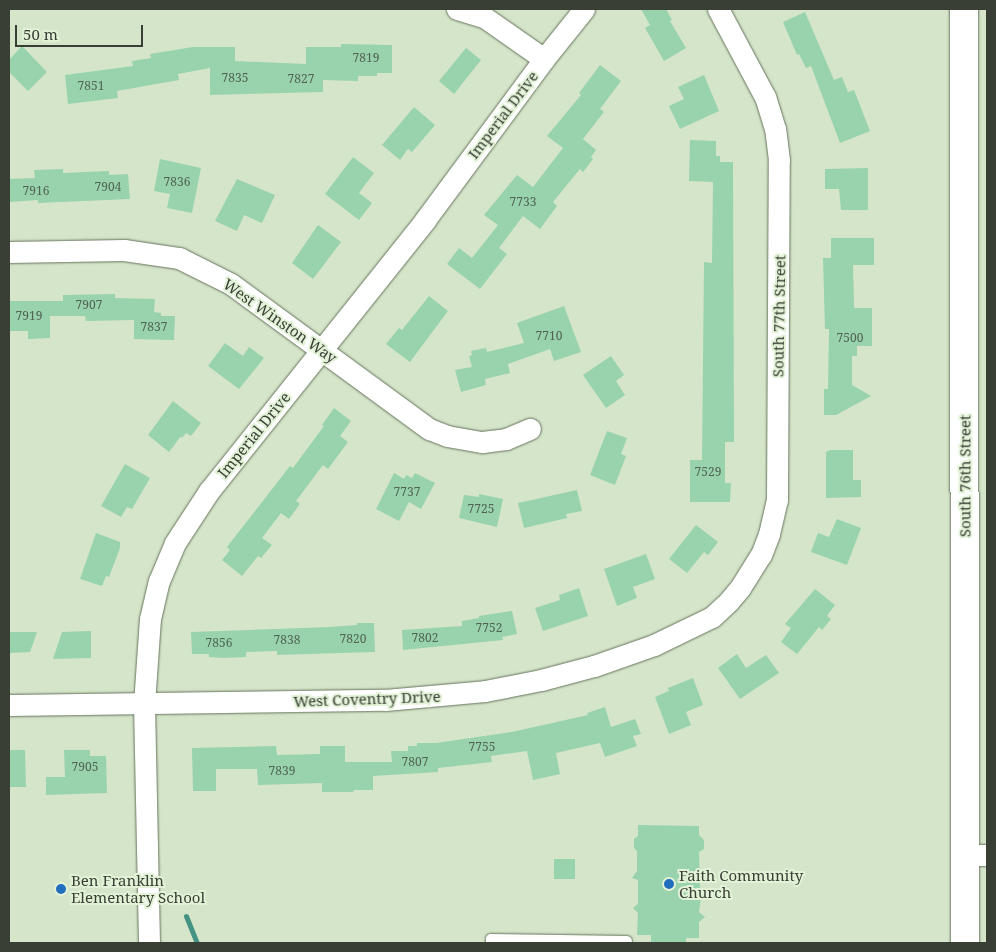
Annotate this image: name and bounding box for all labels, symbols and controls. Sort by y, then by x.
scale bar [18,15,145,47]
text: 50 m [23,24,58,44]
house number: 7819 [353,51,379,65]
street label: Imperial Drive [464,68,542,162]
house number: 7835 [222,71,248,85]
house number: 7827 [288,72,314,86]
house number: 7851 [78,79,104,93]
house number: 7836 [164,175,190,189]
house number: 7904 [95,180,121,194]
house number: 7916 [23,184,49,198]
house number: 7733 [510,195,536,209]
street label: South 77th Street [769,255,789,377]
street label: West Winston Way [220,275,340,367]
house number: 7907 [76,298,102,312]
house number: 7919 [16,309,42,323]
house number: 7837 [141,320,167,334]
house number: 7710 [536,329,562,343]
house number: 7500 [837,331,863,345]
street label: Imperial Drive [214,388,294,482]
street label: South 76th Street [956,415,974,537]
house number: 7529 [695,465,721,479]
house number: 7737 [394,485,420,499]
house number: 7725 [468,502,494,516]
house number: 7752 [476,621,502,635]
house number: 7802 [412,631,438,645]
house number: 7820 [340,632,366,646]
house number: 7838 [274,633,300,647]
house number: 7856 [206,636,232,650]
street label: West Coventry Drive [293,687,441,711]
house number: 7755 [469,740,495,754]
house number: 7807 [402,755,428,769]
house number: 7905 [72,760,98,774]
house number: 7839 [269,764,295,778]
place label: Faith Community Church [679,866,803,901]
place label: Ben Franklin Elementary School [71,871,205,906]
marker: Faith Community Church [663,878,675,890]
marker: Ben Franklin Elementary School [55,883,67,895]

